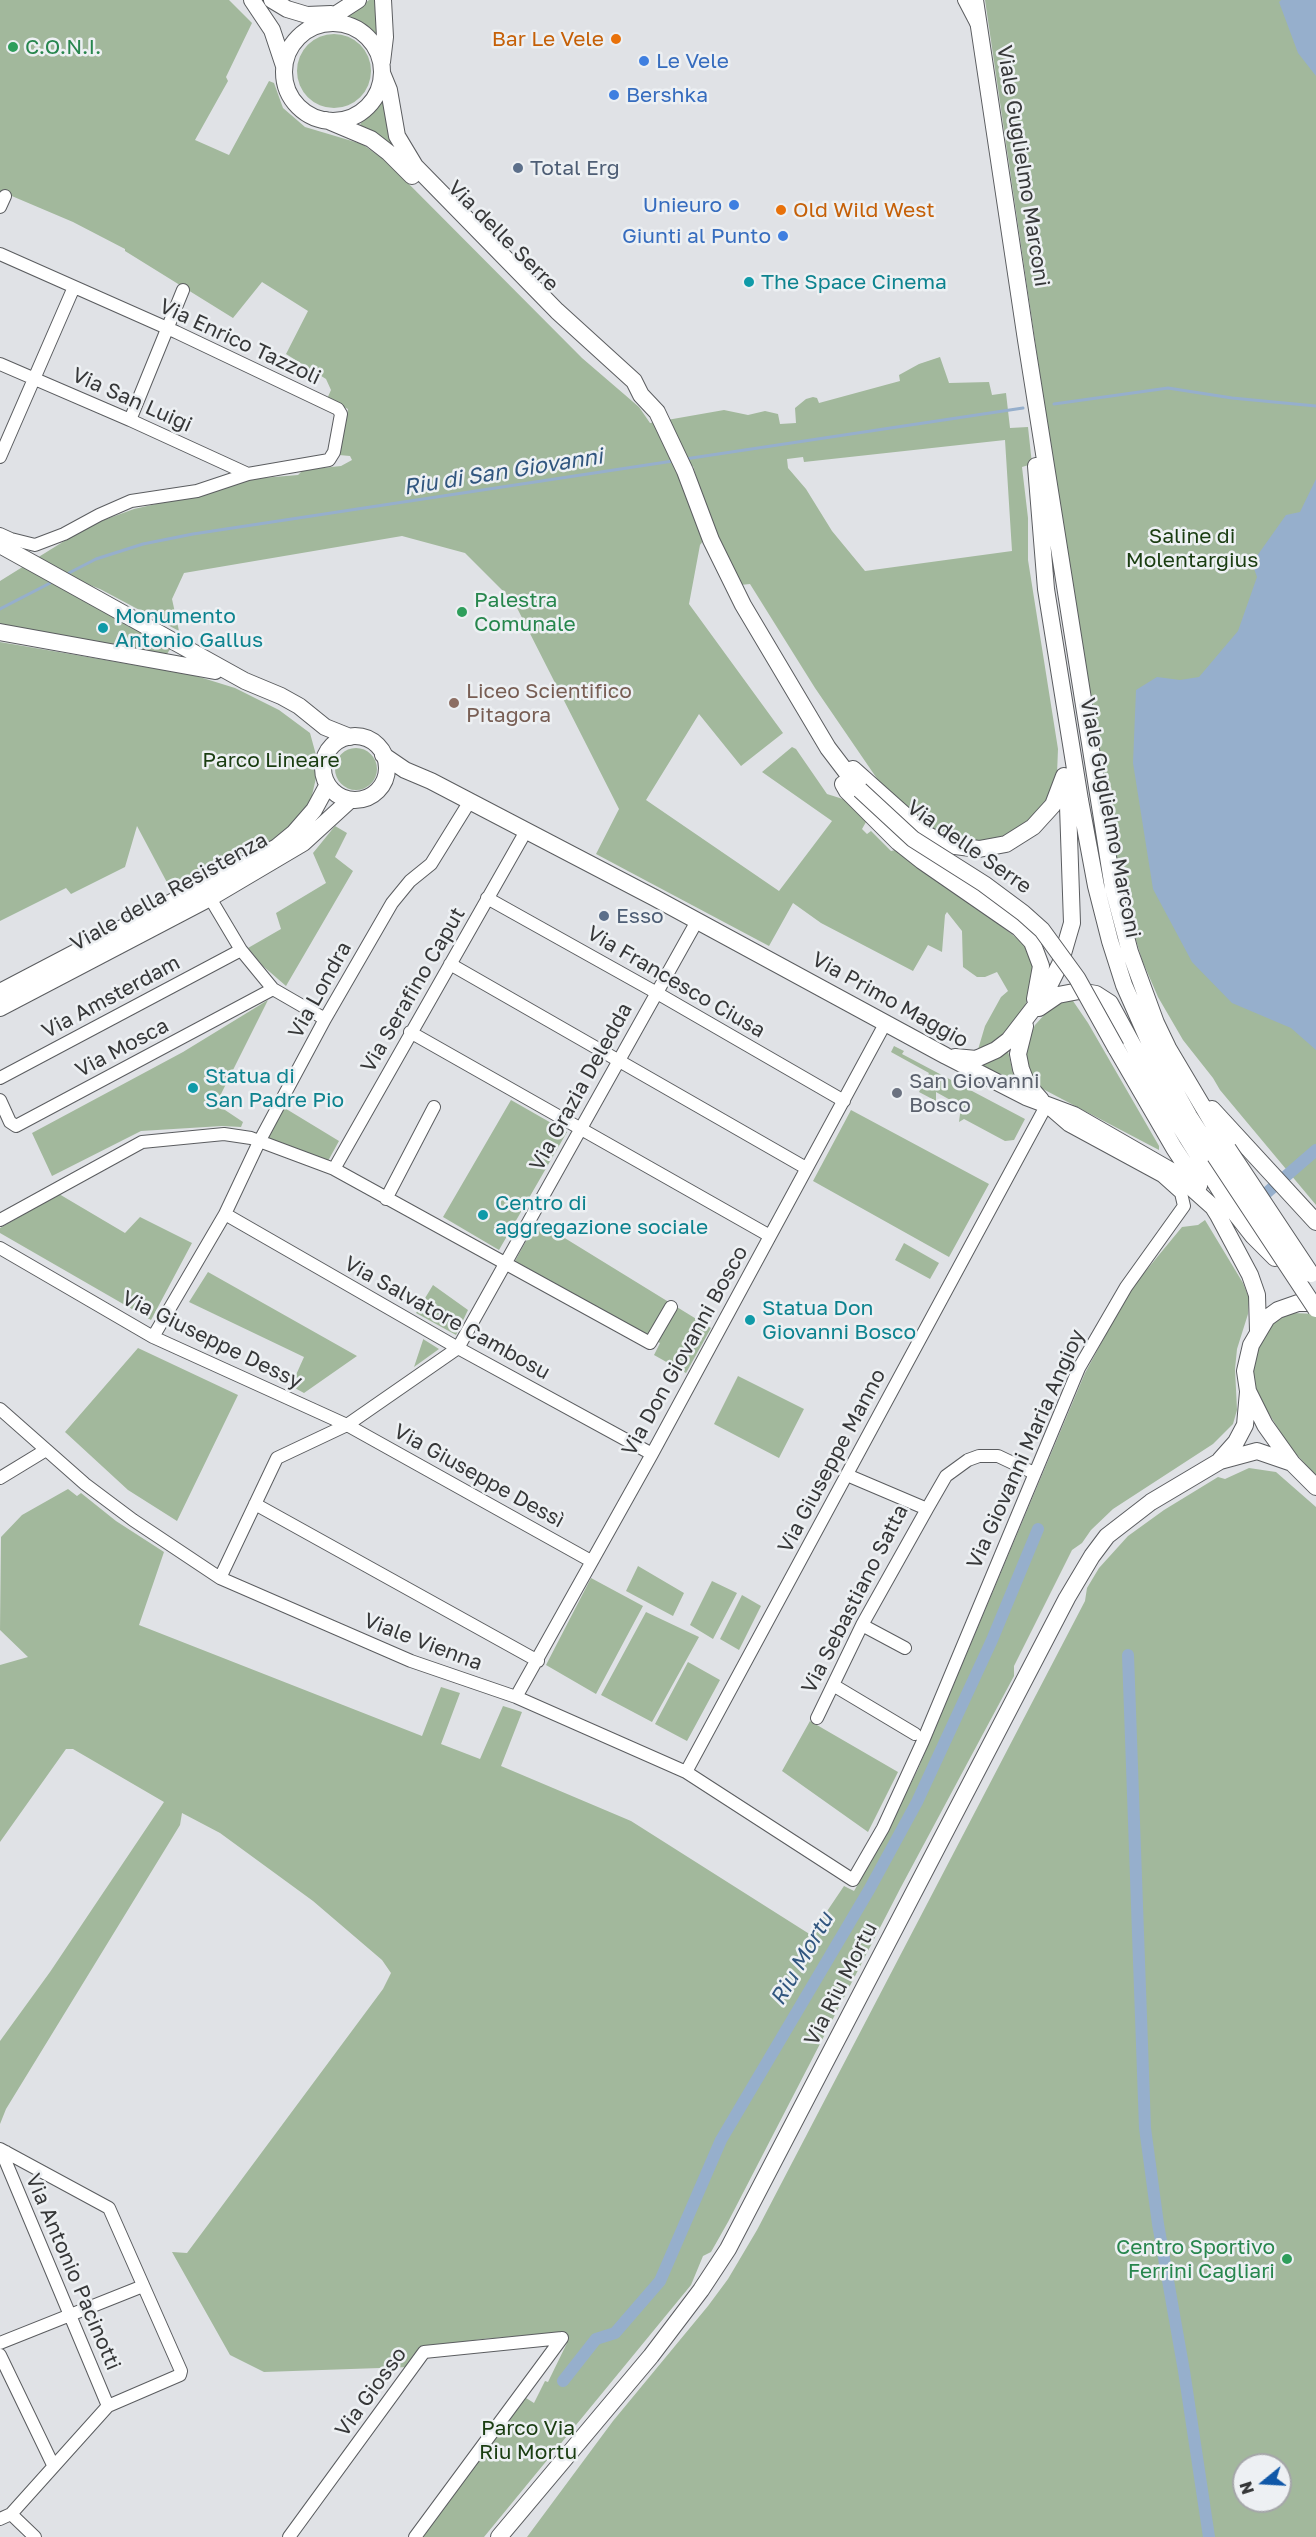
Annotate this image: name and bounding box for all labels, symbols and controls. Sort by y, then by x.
place label: Bar Le Vele [492,26,604,52]
marker: Bar Le Vele [609,32,623,46]
place label: C.O.N.I. [25,34,101,60]
marker: C.O.N.I. [6,40,20,54]
street label: Viale Guglielmo Marconi [991,43,1055,289]
place label: Le Vele [656,48,729,74]
marker: Le Vele [637,54,651,68]
place label: Bershka [626,82,708,108]
marker: Bershka [607,88,621,102]
place label: Total Erg [530,155,620,181]
marker: Total Erg [511,161,525,175]
street label: Via delle Serre [442,175,564,297]
place label: Unieuro [643,192,722,218]
place label: Old Wild West [793,197,935,223]
marker: Unieuro [727,198,741,212]
marker: Old Wild West [774,203,788,217]
place label: Giunti al Punto [622,223,771,249]
marker: Giunti al Punto [776,229,790,243]
place label: The Space Cinema [761,269,947,295]
marker: The Space Cinema [742,275,756,289]
street label: Via Enrico Tazzoli [155,294,325,390]
street label: Via San Luigi [68,362,196,438]
water label: Riu di San Giovanni [402,443,604,501]
park label: Saline di Molentargius [1126,523,1258,573]
place label: Palestra Comunale [474,587,576,637]
place label: Monumento Antonio Gallus [115,603,263,653]
marker: Palestra Comunale [455,605,469,619]
marker: Monumento Antonio Gallus [96,621,110,635]
place label: Liceo Scientifico Pitagora [466,678,632,728]
marker: Liceo Scientifico Pitagora [447,696,461,710]
street label: Viale Guglielmo Marconi [1074,696,1146,940]
park label: Parco Lineare [202,747,340,773]
street label: Via delle Serre [902,795,1036,899]
street label: Viale della Resistenza [66,827,272,957]
street label: Via Serafino Caput [355,903,471,1077]
place label: Esso [616,903,664,929]
marker: Esso [597,909,611,923]
street label: Via Francesco Ciusa [582,921,770,1043]
street label: Via Londra [283,937,357,1043]
street label: Via Primo Maggio [807,947,973,1053]
street label: Via Amsterdam [38,950,184,1044]
street label: Via Grazia Deledda [524,999,638,1175]
street label: Via Mosca [71,1013,173,1083]
place label: Statua di San Padre Pio [205,1063,344,1113]
place label: San Giovanni Bosco [909,1068,1040,1118]
marker: Statua di San Padre Pio [186,1081,200,1095]
marker: San Giovanni Bosco [890,1086,904,1100]
place label: Centro di aggregazione sociale [495,1190,708,1240]
marker: Centro di aggregazione sociale [476,1208,490,1222]
street label: Via Don Giovanni Bosco [617,1241,753,1461]
street label: Via Salvatore Cambosu [340,1251,554,1385]
street label: Via Giuseppe Dessy [118,1285,306,1395]
place label: Statua Don Giovanni Bosco [762,1295,916,1345]
marker: Statua Don Giovanni Bosco [743,1313,757,1327]
street label: Via Giovanni Maria Angioy [962,1325,1090,1573]
street label: Via Giuseppe Manno [773,1365,891,1557]
street label: Via Giuseppe Dessì [389,1419,569,1533]
street label: Via Sebastiano Satta [796,1500,914,1698]
street label: Viale Vienna [360,1608,486,1676]
water label: Riu Mortu [765,1908,839,2010]
street label: Via Riu Mortu [799,1918,883,2050]
street label: Via Antonio Pacinotti [20,2170,126,2374]
place label: Centro Sportivo Ferrini Cagliari [1116,2234,1275,2284]
marker: Centro Sportivo Ferrini Cagliari [1280,2252,1294,2266]
street label: Via Giosso [330,2342,412,2442]
park label: Parco Via Riu Mortu [479,2415,577,2465]
north arrow [1232,2453,1292,2513]
text: N [1235,2479,1258,2497]

